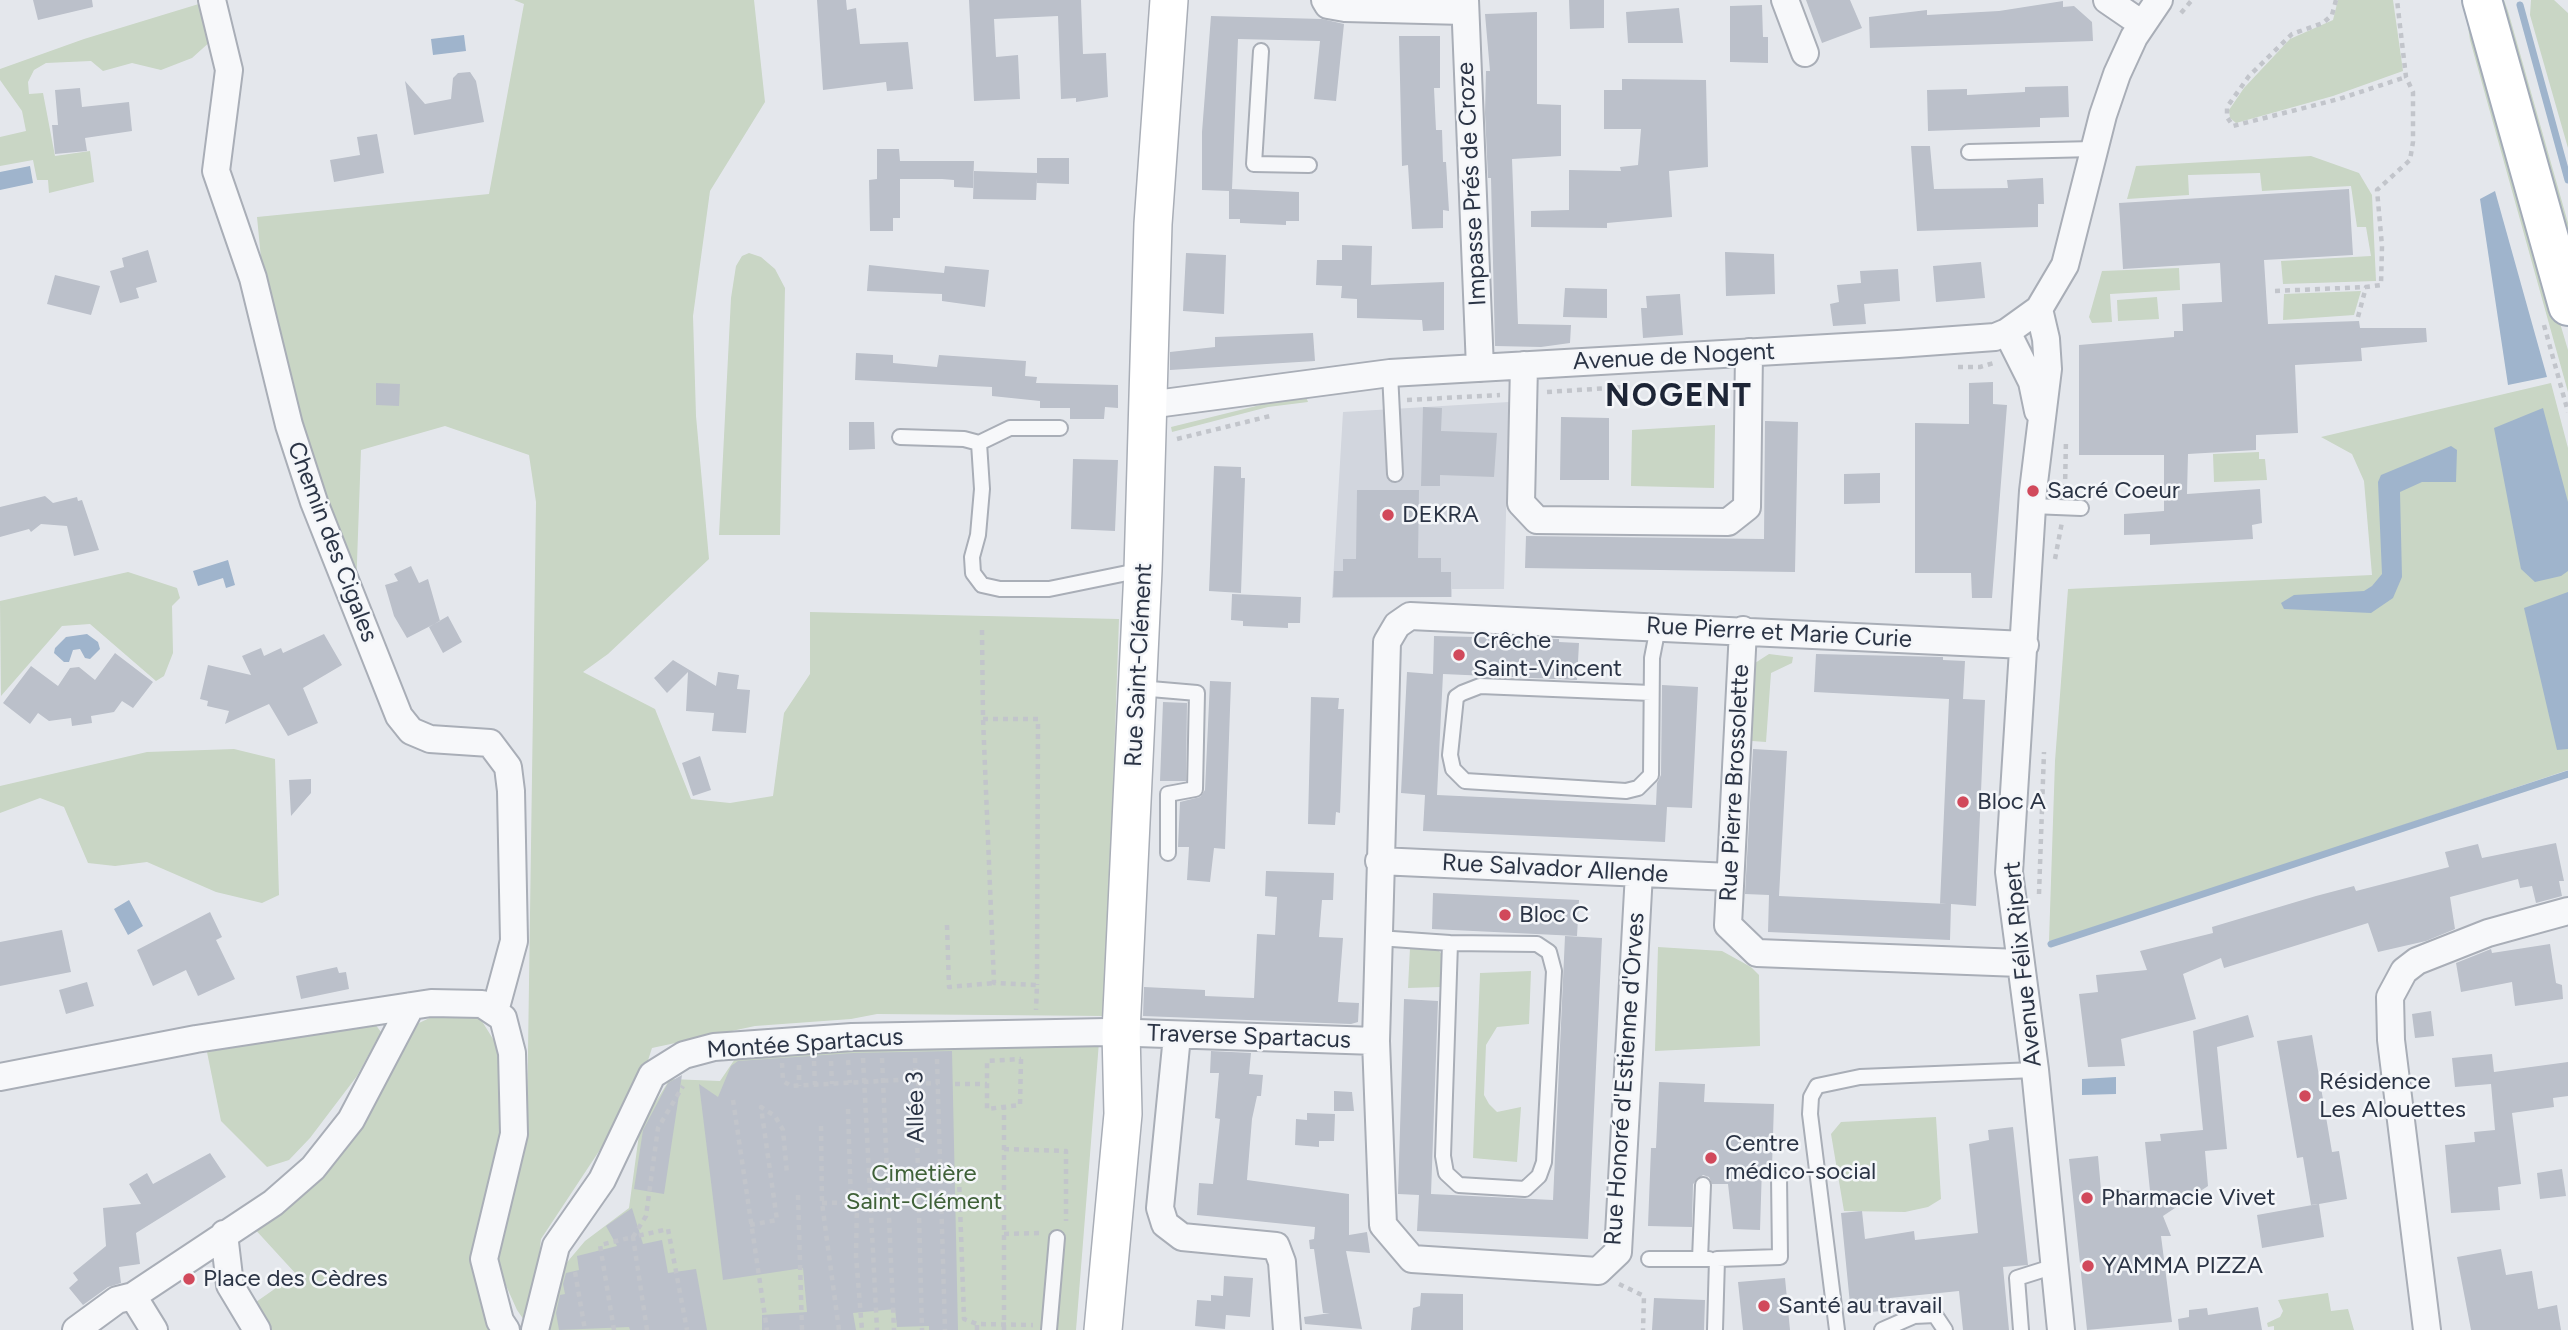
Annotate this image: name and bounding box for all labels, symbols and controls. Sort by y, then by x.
street label: Impasse Prés de Croze [1451,61,1493,307]
street label: Avenue de Nogent [1572,337,1776,377]
district label: NOGENT [1606,378,1752,416]
street label: Chemin des Cigales [281,438,383,646]
place label: Sacré Coeur [2047,477,2180,505]
marker: Sacré Coeur [2025,483,2041,499]
place label: DEKRA [1402,501,1479,529]
marker: DEKRA [1380,507,1396,523]
street label: Rue Saint-Clément [1119,562,1159,768]
street label: Rue Pierre et Marie Curie [1645,612,1913,654]
place label: Crêche Saint-Vincent [1473,627,1622,683]
marker: Crêche Saint-Vincent [1451,647,1467,663]
street label: Rue Pierre Brossolette [1714,663,1756,903]
place label: Bloc A [1977,788,2046,816]
marker: Bloc A [1955,794,1971,810]
street label: Rue Salvador Allende [1441,849,1669,889]
street label: Avenue Félix Ripert [1998,860,2048,1068]
place label: Bloc C [1519,901,1589,929]
marker: Bloc C [1497,907,1513,923]
street label: Rue Honoré d'Estienne d'Orves [1599,912,1651,1246]
street label: Traverse Spartacus [1147,1019,1351,1055]
street label: Montée Spartacus [706,1023,904,1065]
place label: Résidence Les Alouettes [2319,1068,2466,1124]
street label: Allée 3 [901,1071,931,1143]
marker: Résidence Les Alouettes [2297,1088,2313,1104]
place label: Centre médico-social [1725,1130,1876,1186]
marker: Centre médico-social [1703,1150,1719,1166]
park label: Cimetière Saint-Clément [846,1160,1002,1216]
place label: Pharmacie Vivet [2101,1184,2275,1212]
marker: Pharmacie Vivet [2079,1190,2095,1206]
place label: YAMMA PIZZA [2102,1252,2263,1280]
marker: YAMMA PIZZA [2080,1258,2096,1274]
place label: Place des Cèdres [203,1265,388,1293]
marker: Place des Cèdres [181,1271,197,1287]
place label: Santé au travail [1778,1292,1943,1320]
marker: Santé au travail [1756,1298,1772,1314]

